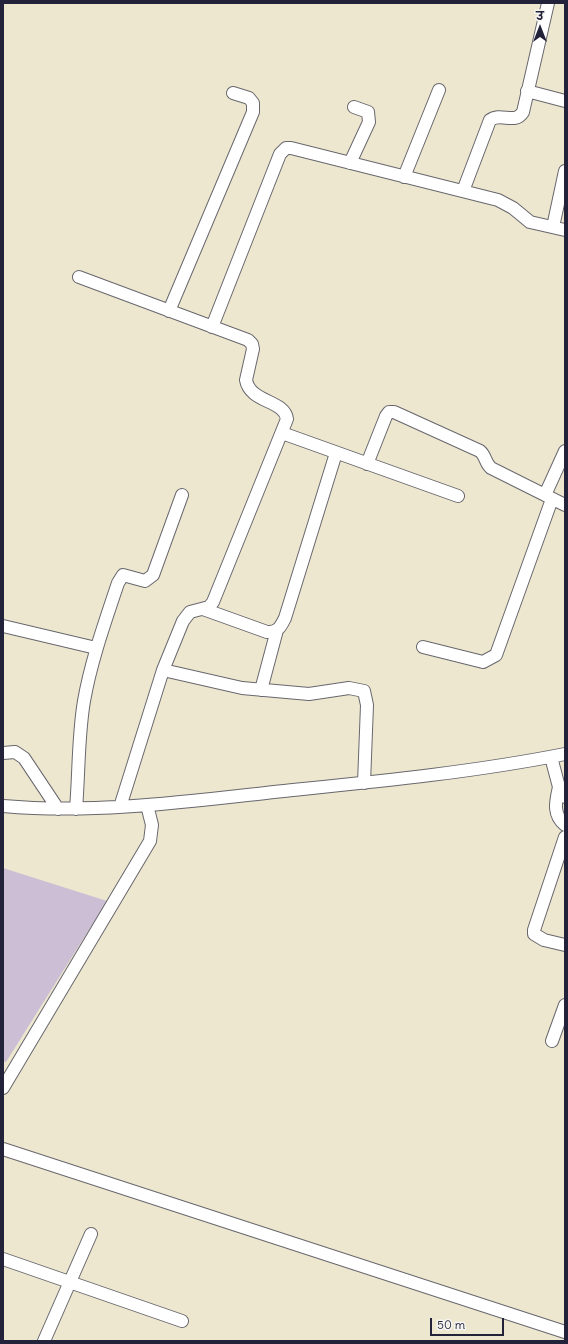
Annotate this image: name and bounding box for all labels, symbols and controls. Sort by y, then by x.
north arrow [520,8,560,48]
text: उ [536,9,544,23]
scale bar [432,1310,506,1336]
text: 50 m [437,1317,465,1332]

